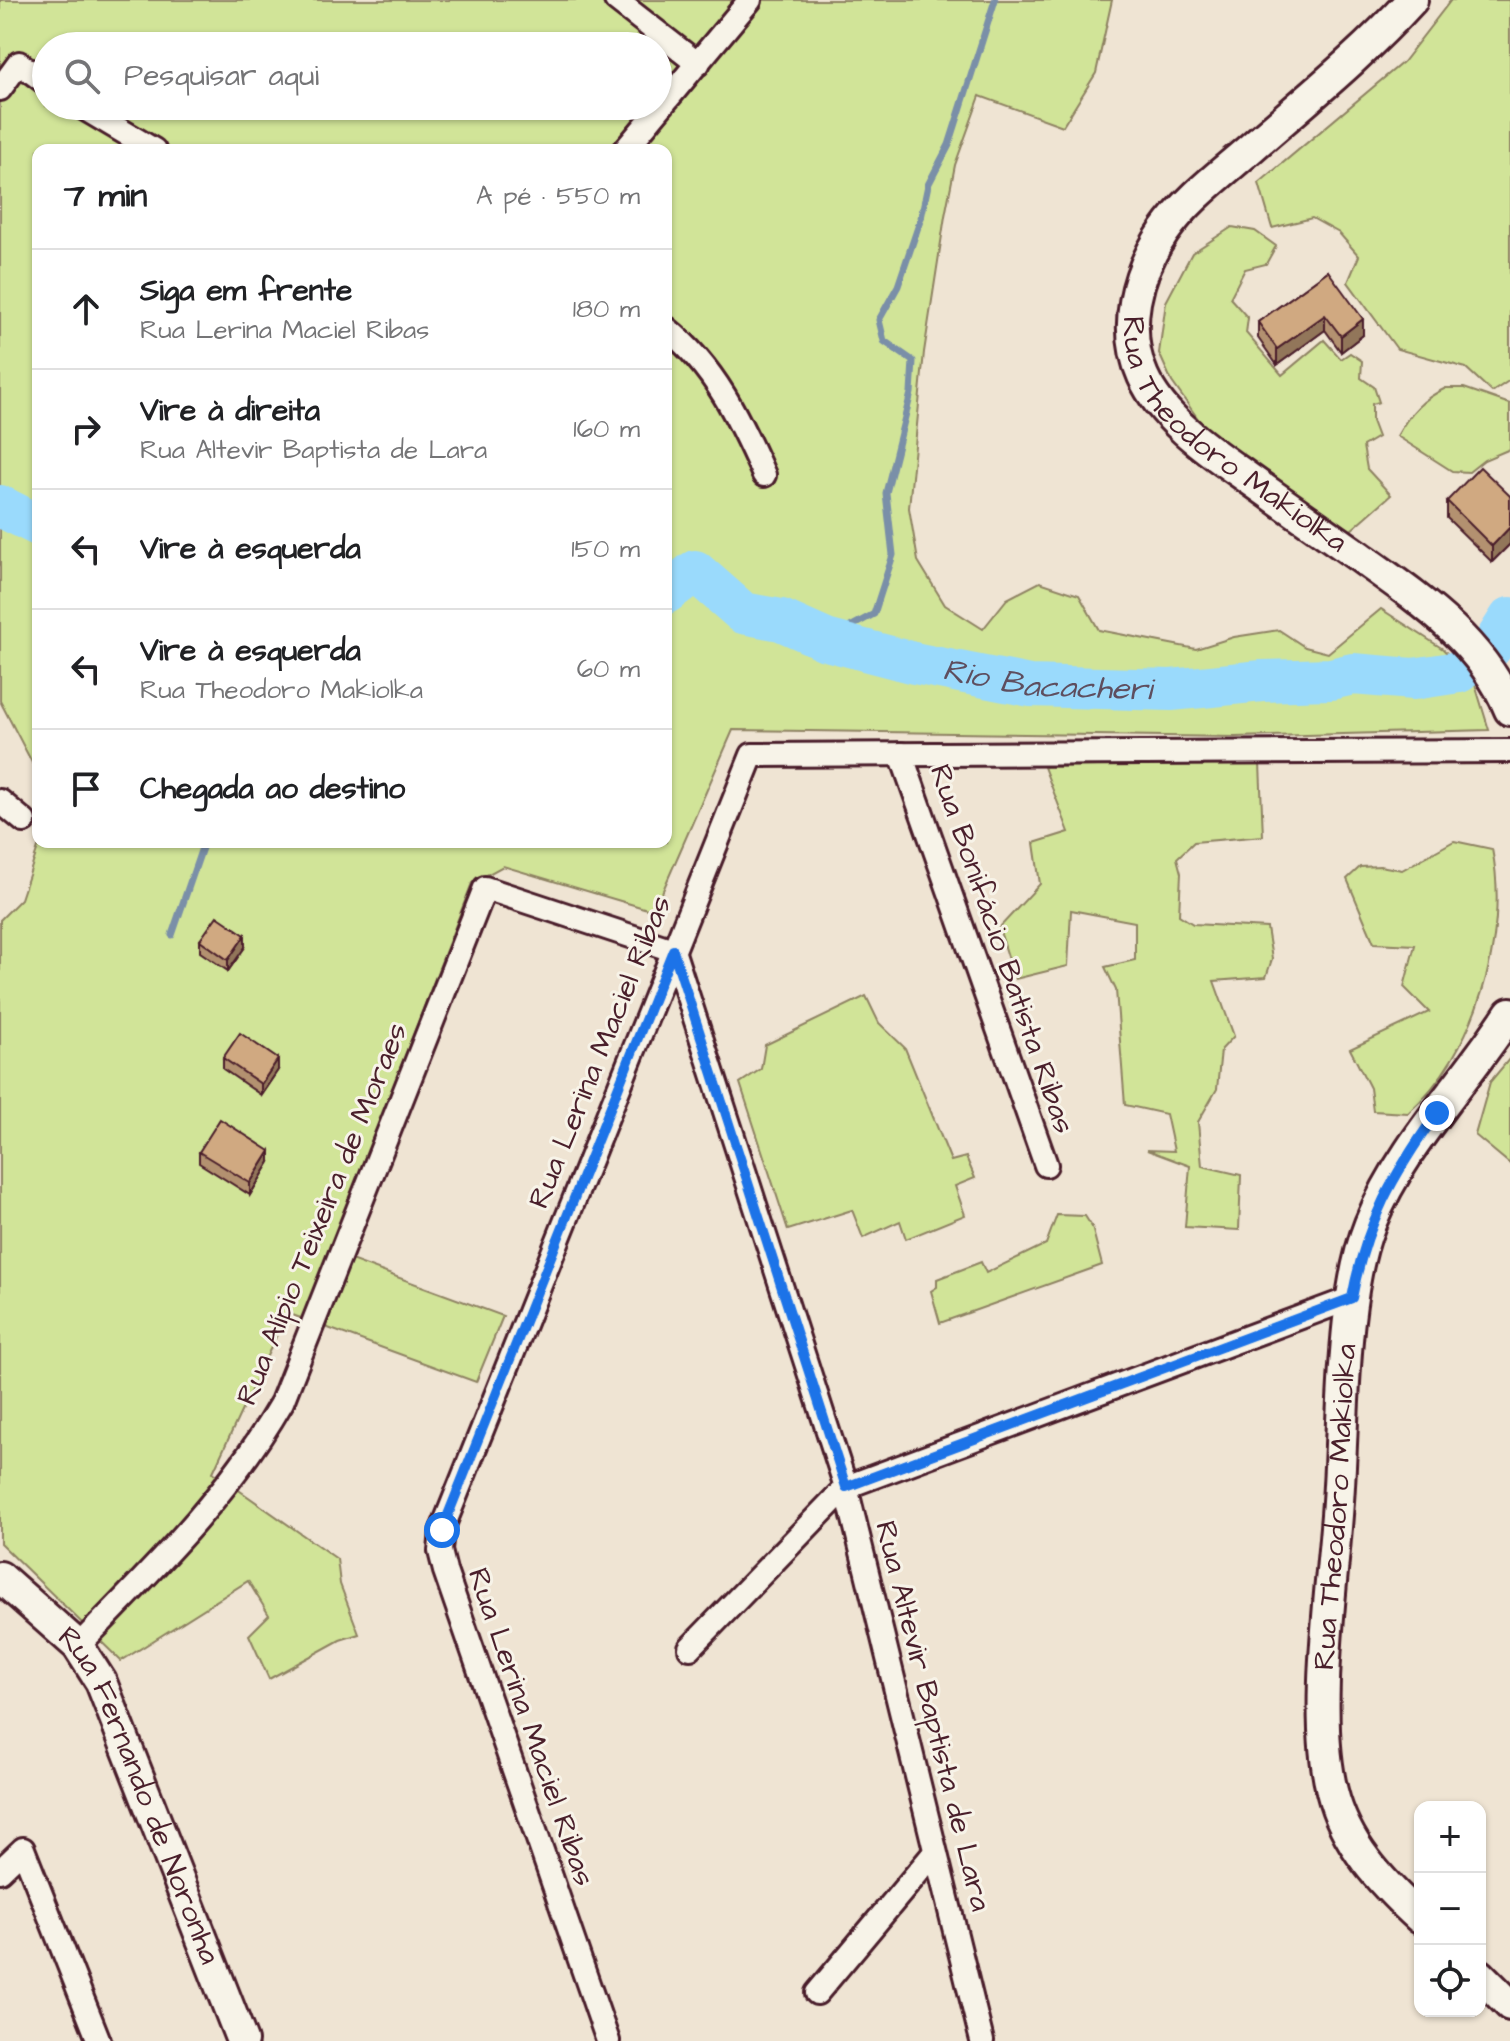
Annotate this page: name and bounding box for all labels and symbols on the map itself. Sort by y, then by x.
street label: Rua Theodoro Makiolka [1112,316,1356,563]
water label: Rio Bacacheri [939,647,1156,712]
street label: Rua Bonifácio Batista Ribas [919,759,1085,1139]
street label: Rua Lerina Maciel Ribas [518,889,682,1215]
street label: Rua Alípio Teixeira de Moraes [226,1016,418,1412]
route end [1419,1095,1455,1131]
street label: Rua Theodoro Makiolka [1303,1342,1368,1671]
route start [424,1512,460,1548]
street label: Rua Altevir Baptista de Lara [864,1516,1002,1916]
street label: Rua Lerina Maciel Ribas [457,1562,605,1892]
street label: Rua Fernando de Noronha [49,1617,231,1970]

